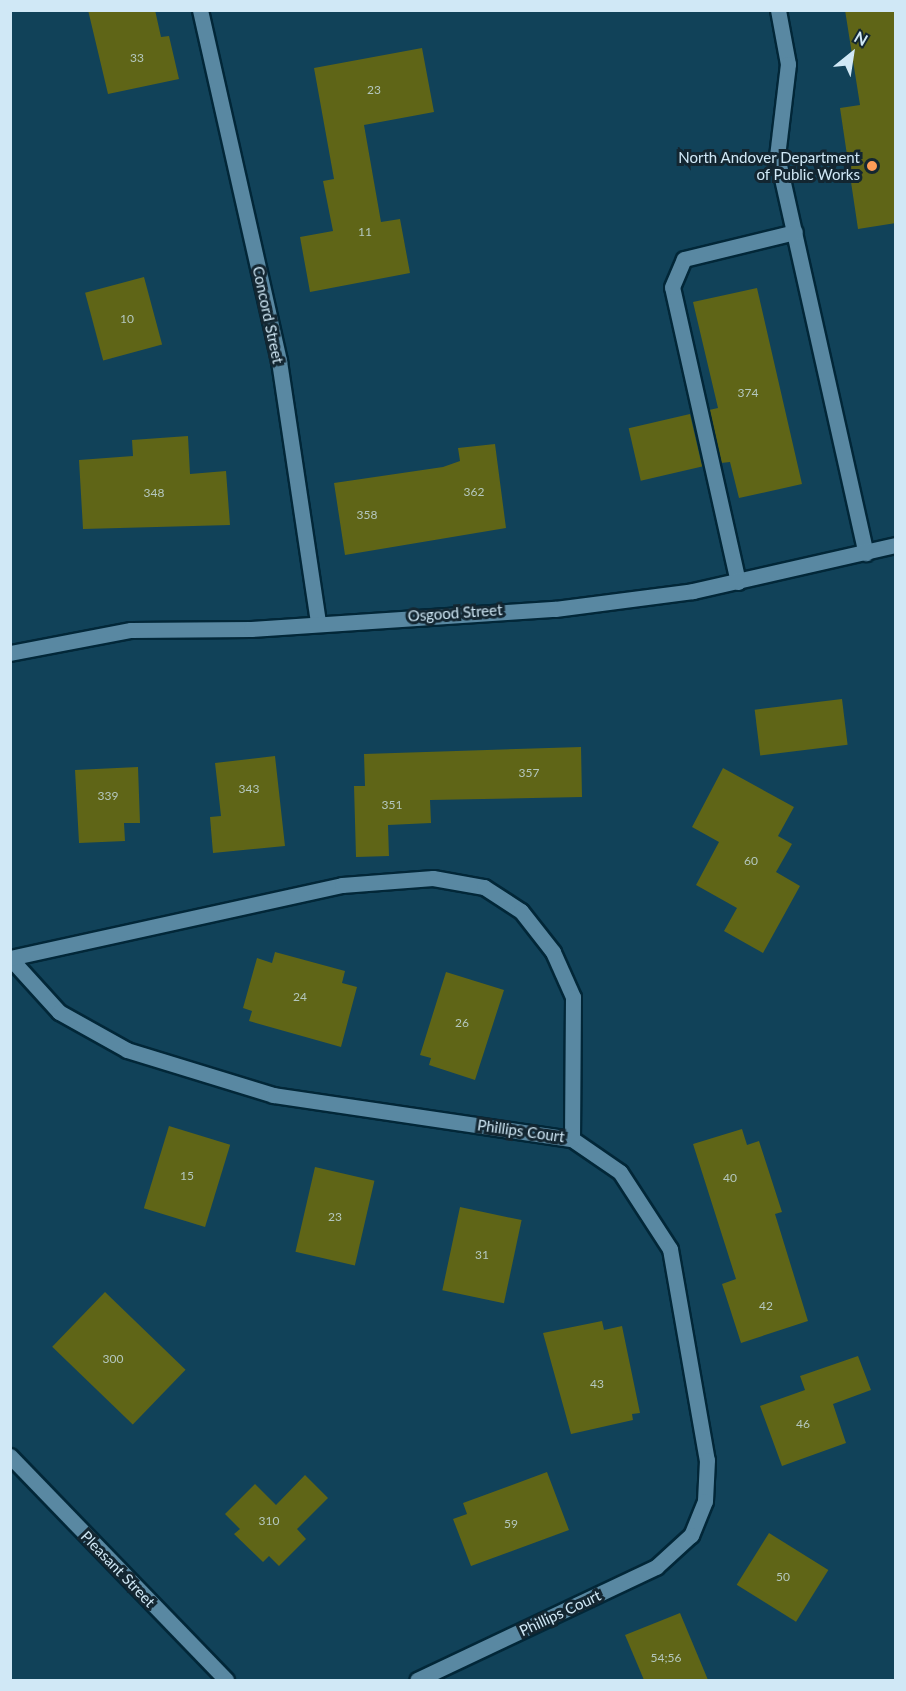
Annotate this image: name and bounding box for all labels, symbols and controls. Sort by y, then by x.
north arrow [822,24,882,84]
text: N [851,27,871,49]
house number: 33 [130,51,144,65]
house number: 23 [367,83,381,97]
place label: North Andover Department of Public Works [677,148,860,183]
marker: North Andover Department of Public Works [865,159,879,173]
house number: 11 [358,225,372,239]
street label: Concord Street [249,265,287,365]
house number: 10 [120,312,134,326]
house number: 374 [738,386,758,400]
house number: 362 [464,485,484,499]
house number: 348 [144,486,164,500]
house number: 358 [357,508,377,522]
street label: Osgood Street [407,601,503,625]
house number: 357 [519,766,539,780]
house number: 343 [239,782,259,796]
house number: 339 [98,789,118,803]
house number: 351 [382,798,402,812]
house number: 60 [744,854,758,868]
house number: 24 [293,990,307,1004]
house number: 26 [455,1016,469,1030]
street label: Phillips Court [476,1116,566,1146]
house number: 15 [180,1169,194,1183]
house number: 40 [723,1171,737,1185]
house number: 23 [328,1210,342,1224]
house number: 31 [475,1248,489,1262]
house number: 42 [759,1299,773,1313]
house number: 300 [103,1352,123,1366]
house number: 43 [590,1377,604,1391]
house number: 46 [796,1417,810,1431]
house number: 310 [259,1514,279,1528]
house number: 59 [504,1517,518,1531]
street label: Pleasant Street [77,1527,159,1611]
house number: 50 [776,1570,790,1584]
street label: Phillips Court [516,1586,604,1640]
house number: 54;56 [651,1651,681,1665]

